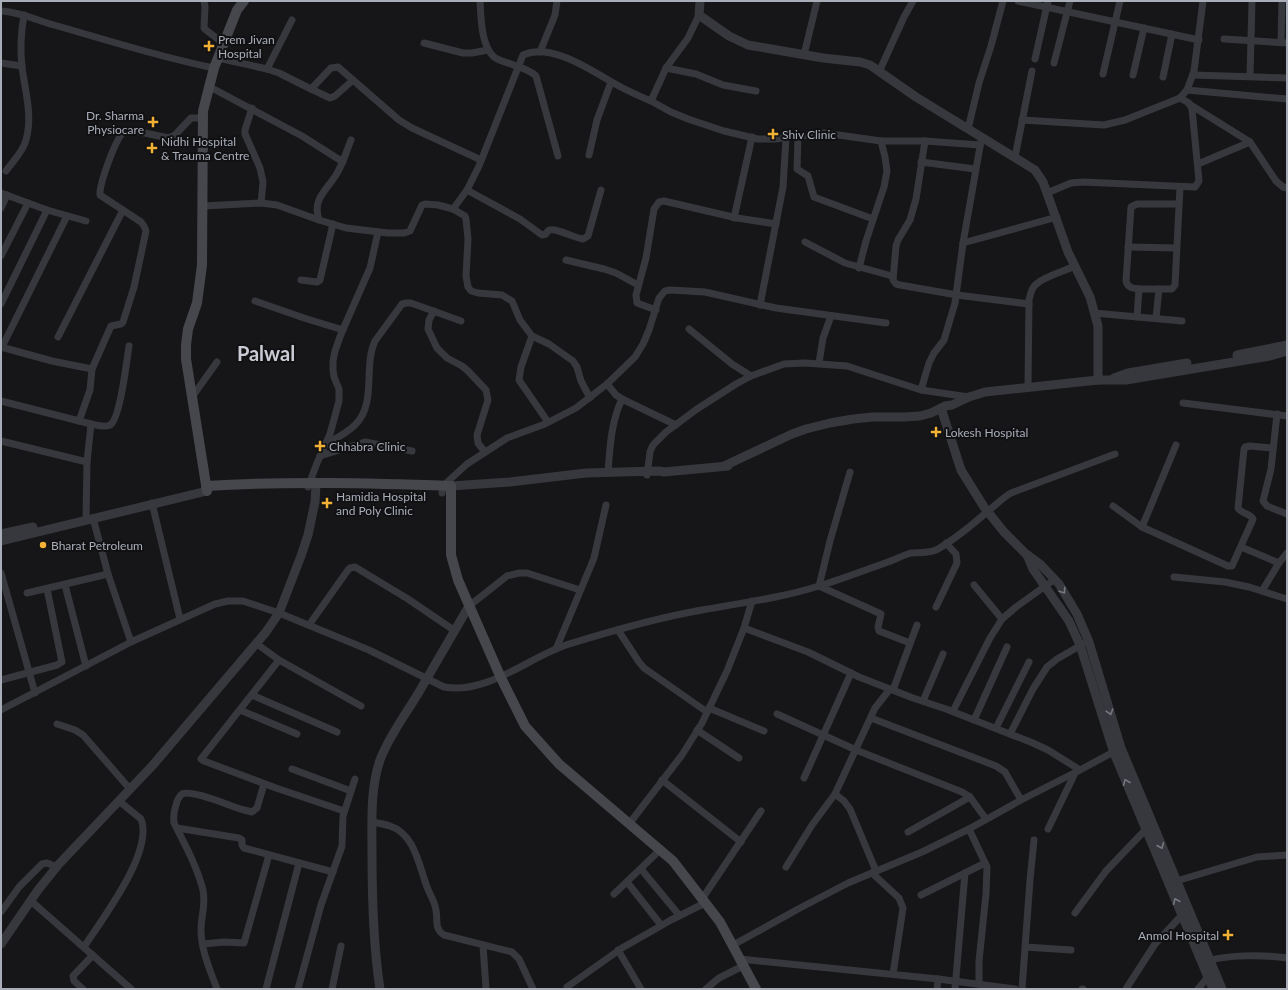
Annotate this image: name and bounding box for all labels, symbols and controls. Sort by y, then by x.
place label: Prem Jivan Hospital [218,32,275,61]
marker: Prem Jivan Hospital [203,40,215,52]
place label: Dr. Sharma Physiocare [86,108,144,137]
marker: Dr. Sharma Physiocare [147,116,159,128]
place label: Shiv Clinic [782,127,836,142]
marker: Shiv Clinic [767,128,779,140]
place label: Nidhi Hospital & Trauma Centre [161,134,249,163]
marker: Nidhi Hospital & Trauma Centre [146,142,158,154]
district label: Palwal [237,341,295,365]
place label: Lokesh Hospital [945,425,1028,440]
marker: Lokesh Hospital [930,426,942,438]
place label: Chhabra Clinic [329,439,406,454]
marker: Chhabra Clinic [314,440,326,452]
place label: Hamidia Hospital and Poly Clinic [336,489,426,518]
marker: Hamidia Hospital and Poly Clinic [321,497,333,509]
place label: Bharat Petroleum [51,538,143,553]
marker: Bharat Petroleum [38,540,48,550]
one-way arrow [1059,587,1066,594]
one-way arrow [1105,708,1114,715]
one-way arrow [1122,778,1130,785]
one-way arrow [1157,842,1165,849]
one-way arrow [1173,898,1181,905]
place label: Anmol Hospital [1138,928,1219,943]
marker: Anmol Hospital [1222,929,1234,941]

